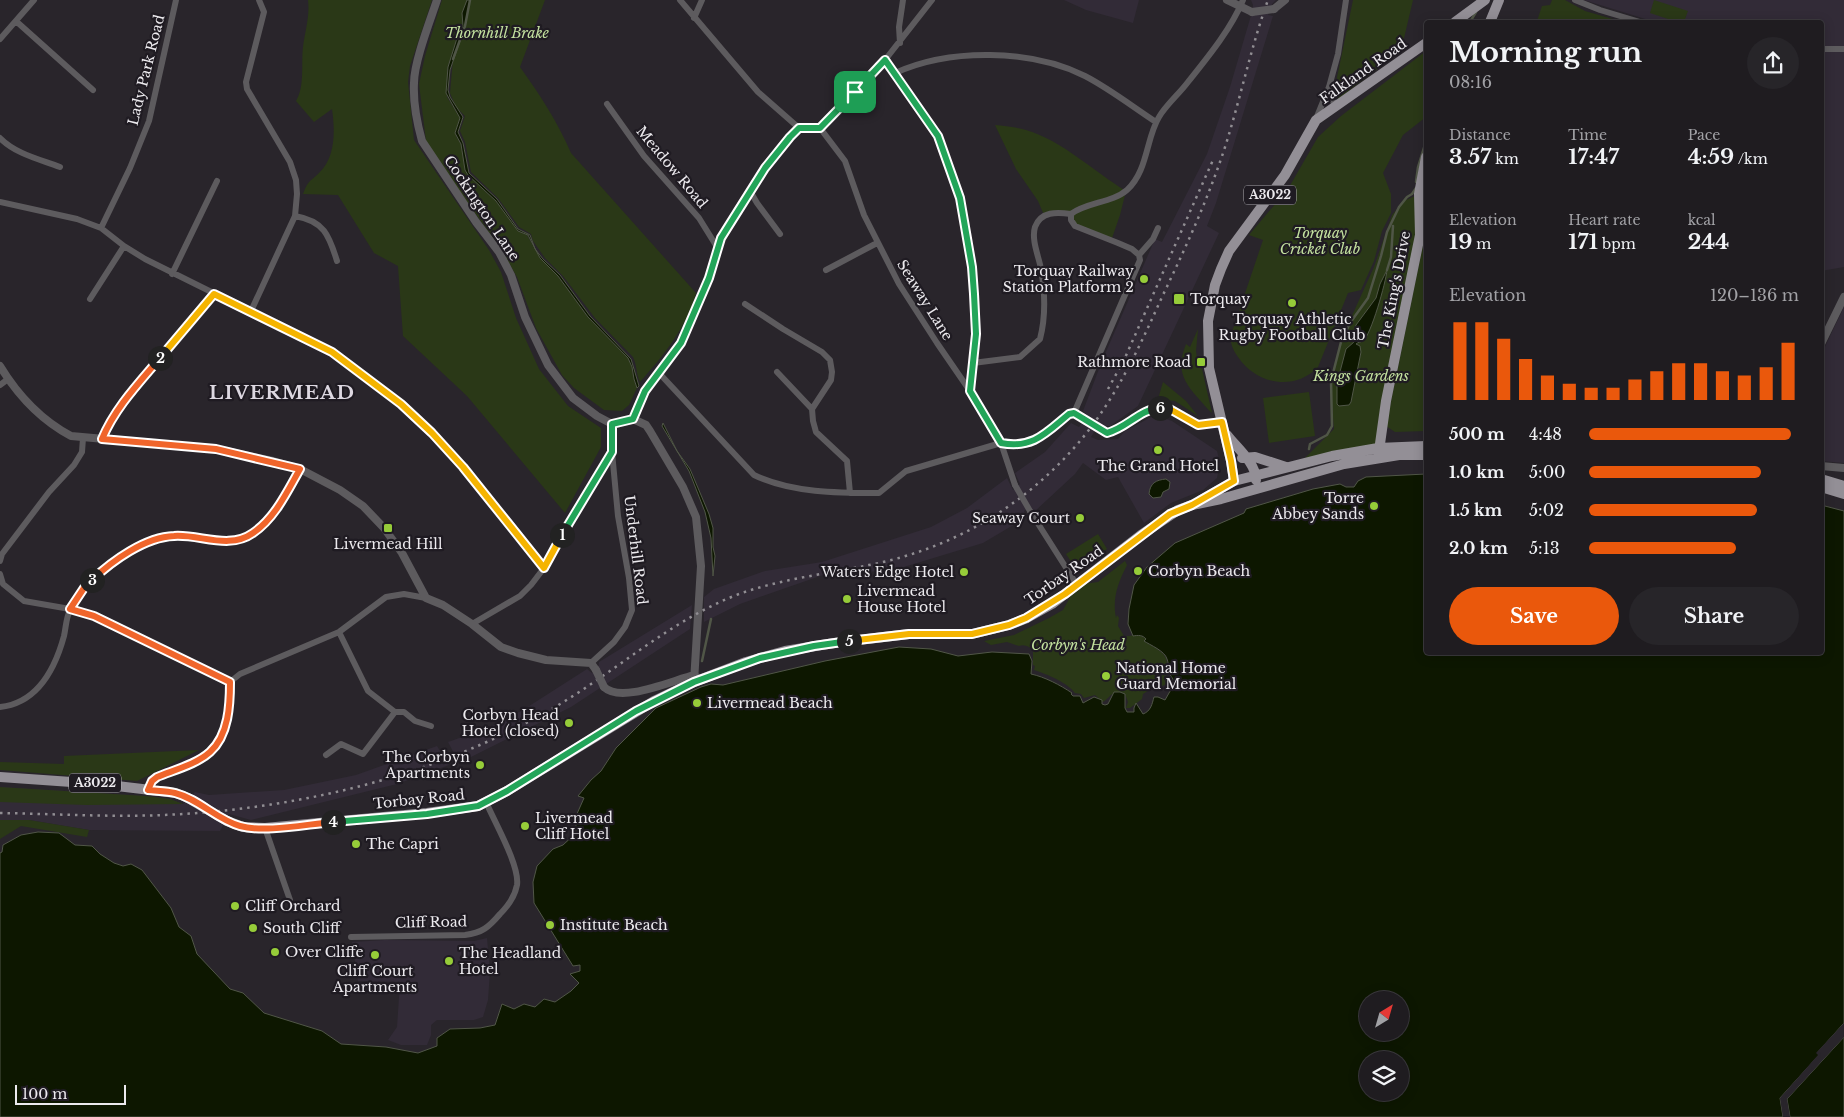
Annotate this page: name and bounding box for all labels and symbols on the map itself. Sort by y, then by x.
street label: Lady Park Road [124,12,169,127]
park label: Thornhill Brake [445,24,550,42]
street label: Falkland Road [1316,34,1411,108]
pin [834,71,876,113]
street label: Meadow Road [632,122,712,212]
street label: Cockington Lane [440,152,524,264]
road number: A3022 [1244,186,1296,204]
park label: Torquay Cricket Club [1280,224,1360,258]
street label: The King's Drive [1374,229,1414,351]
street label: Seaway Lane [893,256,957,344]
place label: Torquay Railway Station Platform 2 [1003,262,1134,296]
marker: Torquay Railway Station Platform 2 [1138,273,1150,285]
place label: Torquay [1190,290,1250,308]
marker: Torquay [1172,292,1186,306]
marker: Torquay Athletic Rugby Football Club [1286,297,1298,309]
place label: Torquay Athletic Rugby Football Club [1219,310,1366,344]
pin: 2 [148,346,172,370]
place label: Rathmore Road [1077,353,1192,371]
marker: Rathmore Road [1195,356,1207,368]
park label: Kings Gardens [1312,367,1409,385]
district label: LIVERMEAD [209,381,355,404]
pin: 6 [1148,396,1172,420]
marker: The Grand Hotel [1152,444,1164,456]
place label: The Grand Hotel [1097,457,1220,475]
place label: Torre Abbey Sands [1271,489,1364,523]
street label: Underhill Road [620,494,652,606]
marker: Torre Abbey Sands [1368,500,1380,512]
place label: Seaway Court [972,509,1071,527]
marker: Seaway Court [1074,512,1086,524]
marker: Livermead Hill [382,522,394,534]
pin: 1 [550,522,574,548]
place label: Livermead Hill [334,535,443,553]
street label: Torbay Road [1021,541,1107,609]
place label: Corbyn Beach [1148,562,1251,580]
place label: Waters Edge Hotel [820,563,954,581]
marker: Corbyn Beach [1132,565,1144,577]
marker: Waters Edge Hotel [958,566,970,578]
pin: 3 [80,568,104,592]
place label: Livermead House Hotel [857,582,947,616]
marker: Livermead House Hotel [841,593,853,605]
pin: 5 [836,628,862,654]
park label: Corbyn's Head [1031,636,1126,654]
place label: National Home Guard Memorial [1116,659,1237,693]
marker: National Home Guard Memorial [1100,670,1112,682]
place label: Livermead Beach [707,694,833,712]
marker: Livermead Beach [691,697,703,709]
place label: Corbyn Head Hotel (closed) [461,706,560,740]
marker: Corbyn Head Hotel (closed) [563,717,575,729]
place label: The Corbyn Apartments [383,748,470,782]
marker: The Corbyn Apartments [474,759,486,771]
road number: A3022 [69,774,121,792]
street label: Torbay Road [372,785,466,813]
place label: Livermead Cliff Hotel [535,809,614,843]
pin: 4 [320,810,346,834]
marker: Livermead Cliff Hotel [519,820,531,832]
place label: The Capri [366,835,439,853]
marker: The Capri [350,838,362,850]
place label: Cliff Orchard [245,897,341,915]
marker: Cliff Orchard [229,900,241,912]
street label: Cliff Road [395,912,468,932]
place label: Institute Beach [560,916,668,934]
place label: South Cliff [263,919,342,937]
marker: Institute Beach [544,919,556,931]
marker: South Cliff [247,922,259,934]
place label: Over Cliffe [285,943,363,961]
place label: The Headland Hotel [459,944,562,978]
marker: Over Cliffe [269,946,281,958]
marker: Cliff Court Apartments [369,949,381,961]
marker: The Headland Hotel [443,955,455,967]
place label: Cliff Court Apartments [332,962,417,996]
north arrow [1359,991,1409,1041]
scale bar [15,1082,126,1105]

